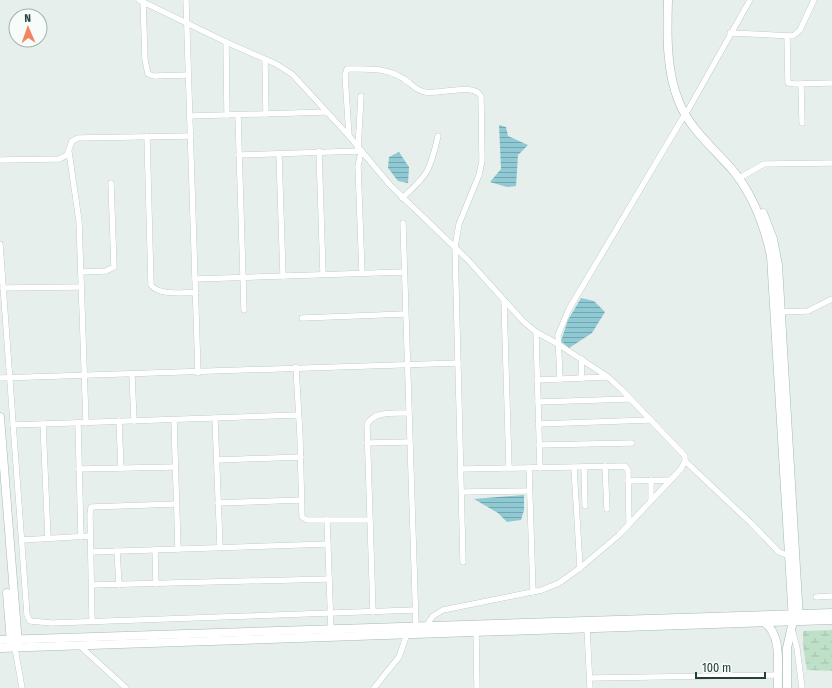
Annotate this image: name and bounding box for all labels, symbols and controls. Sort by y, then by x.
north arrow [8,8,48,48]
text: N [24,12,31,25]
scale bar [696,654,765,680]
text: 100 m [702,661,731,675]

